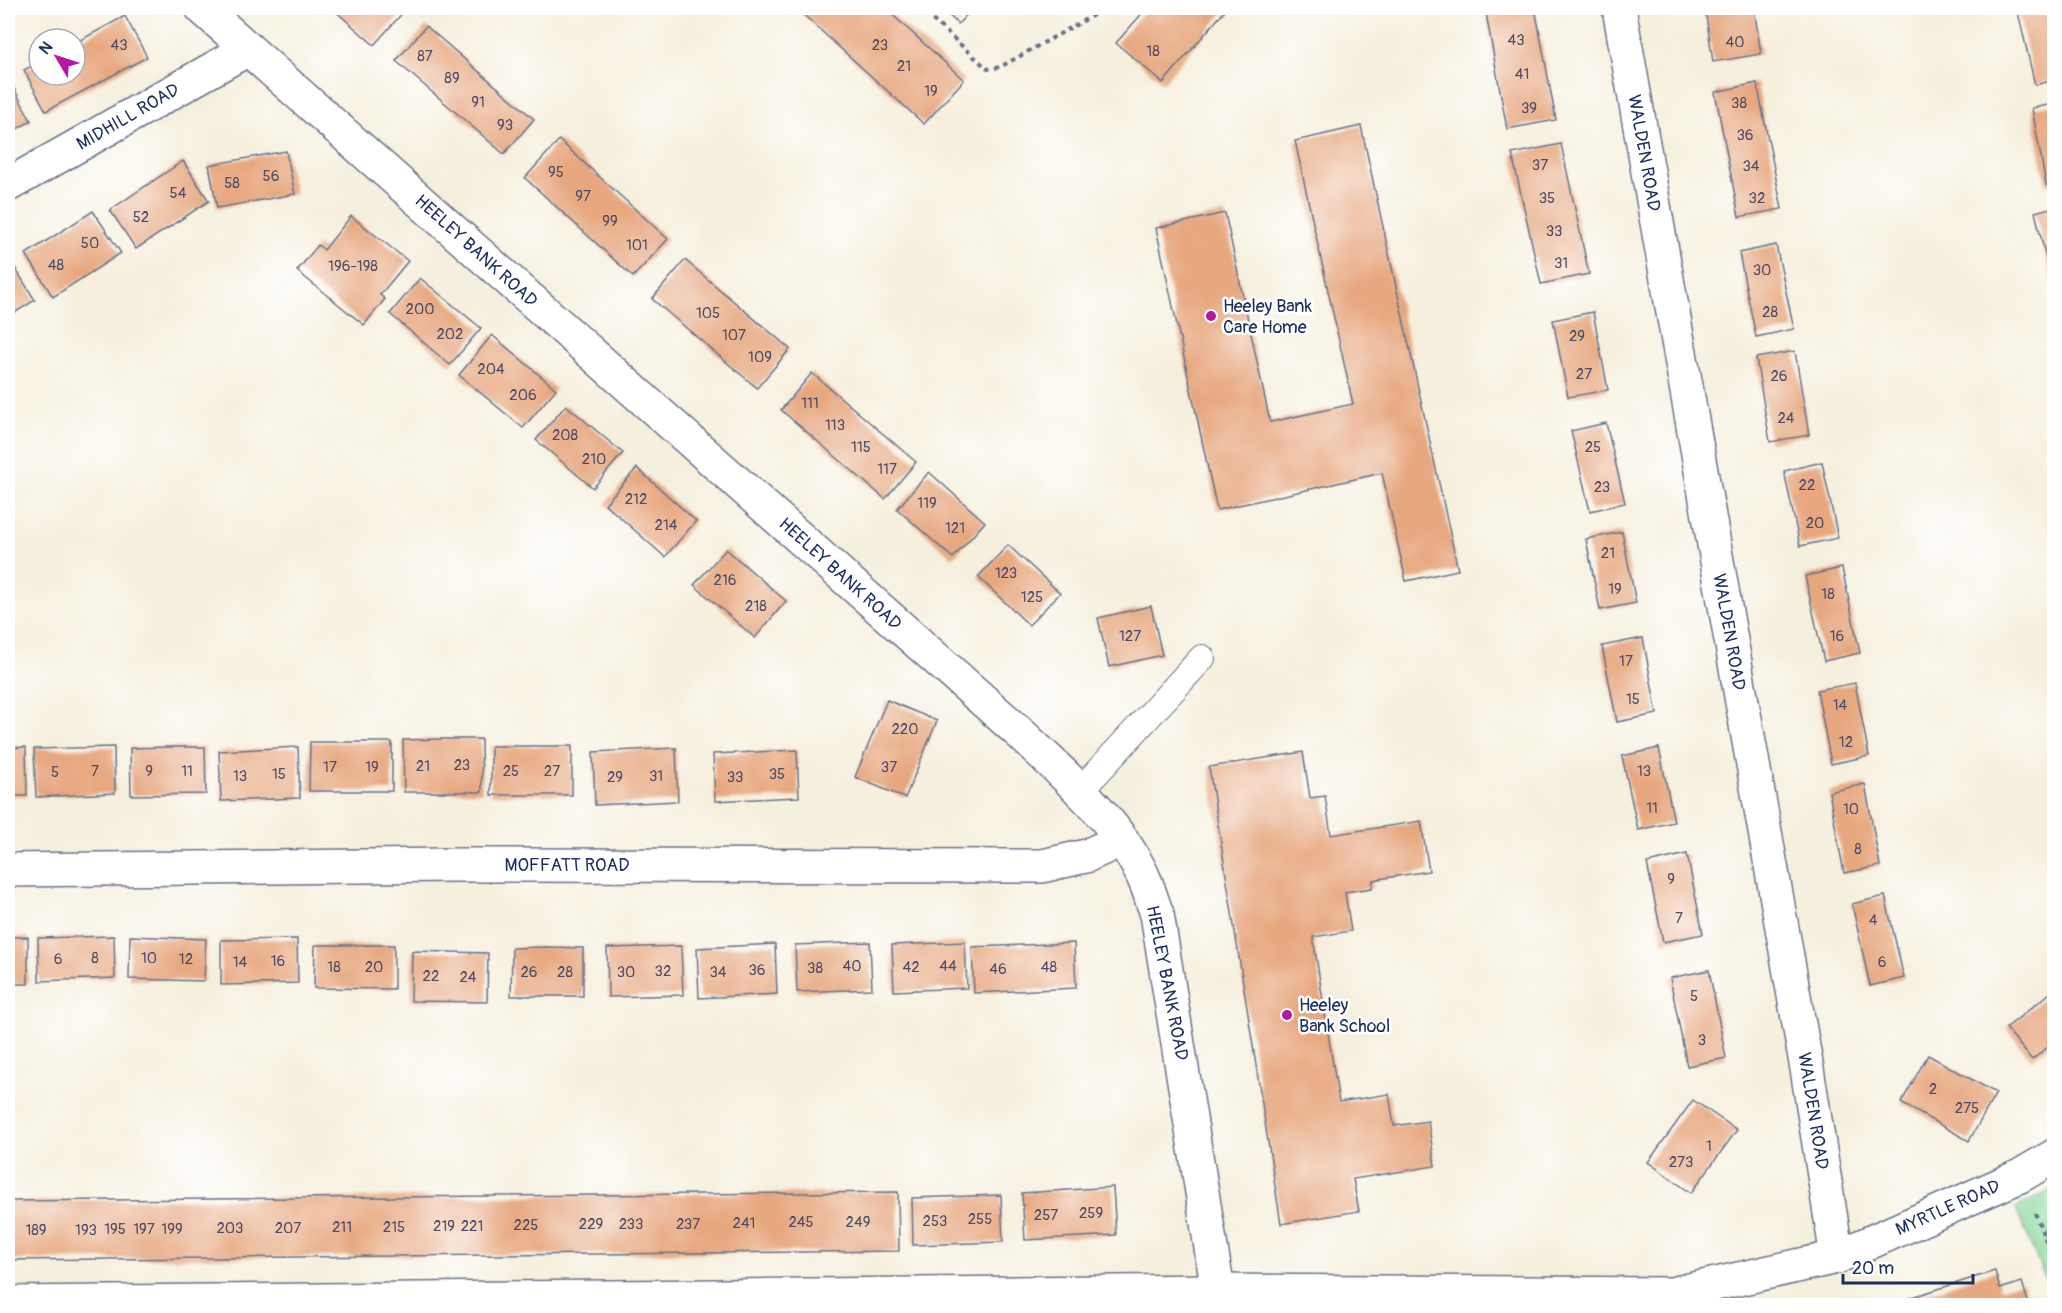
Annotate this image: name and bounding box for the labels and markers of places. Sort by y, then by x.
place label: Heeley Bank Care Home [1223,295,1312,339]
marker: Heeley Bank Care Home [1204,309,1218,323]
place label: Heeley Bank School [1299,994,1390,1038]
marker: Heeley Bank School [1280,1008,1294,1022]

